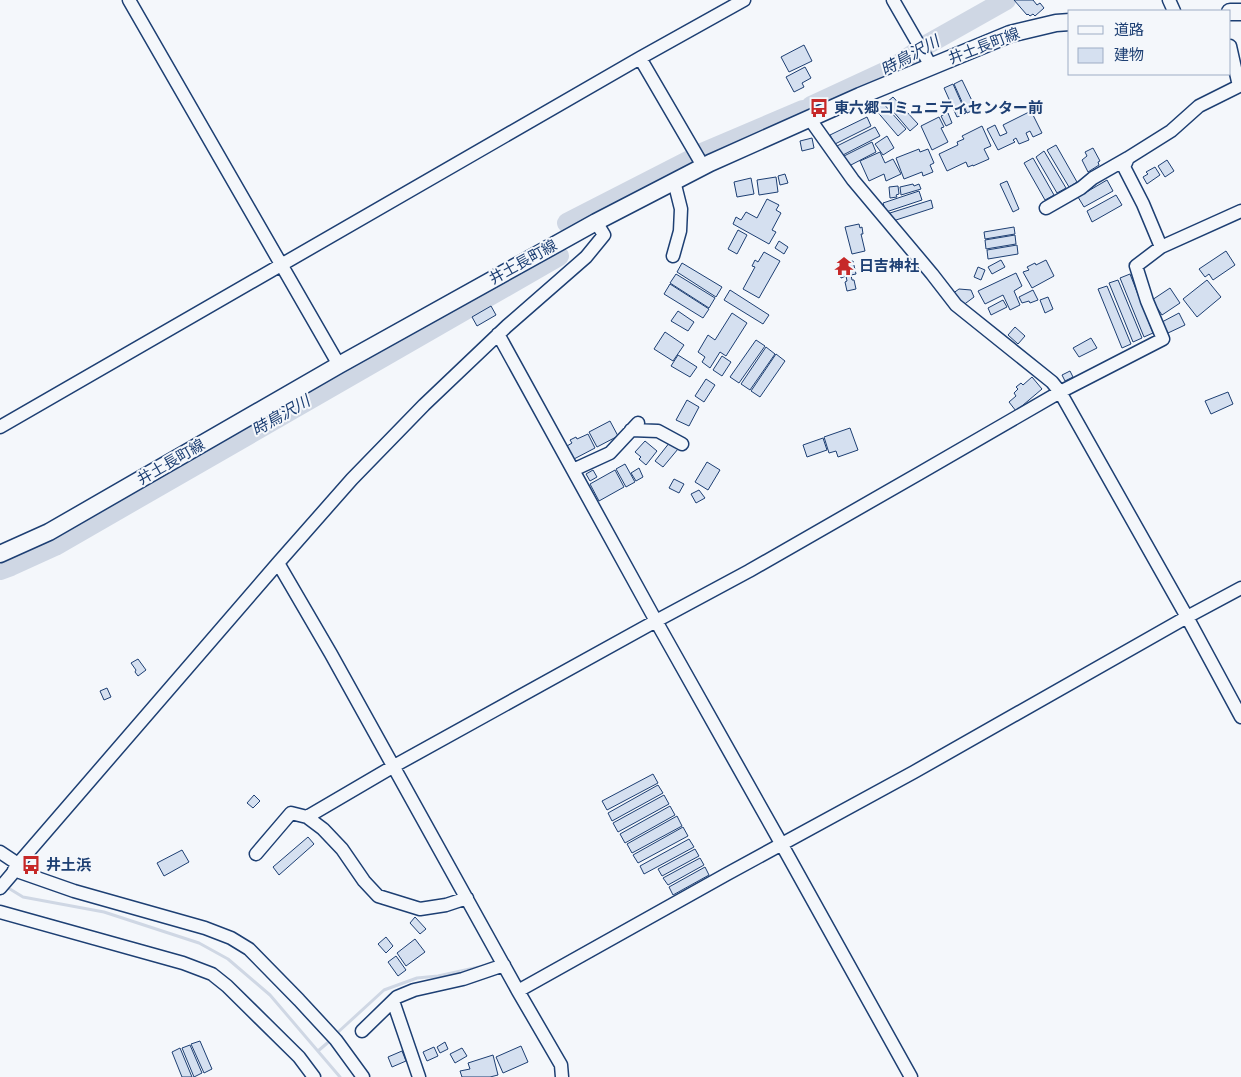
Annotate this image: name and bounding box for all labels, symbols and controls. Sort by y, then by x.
legend [1068,10,1231,75]
text: 道路 [1114,20,1144,40]
street label: 井土長町線 [945,23,1023,69]
water label: 時鳥沢川 [877,30,945,81]
text: 建物 [1114,45,1144,65]
bus stop icon: 東六郷コミュニティセンター前 [808,97,830,119]
place label: 東六郷コミュニティセンター前 [834,98,1043,118]
street label: 井土長町線 [485,235,561,289]
temple icon: 日吉神社 [833,255,855,277]
place label: 日吉神社 [859,256,919,276]
water label: 時鳥沢川 [248,389,316,442]
street label: 井土長町線 [134,435,208,489]
bus stop icon: 井土浜 [20,854,42,876]
place label: 井土浜 [46,855,92,875]

